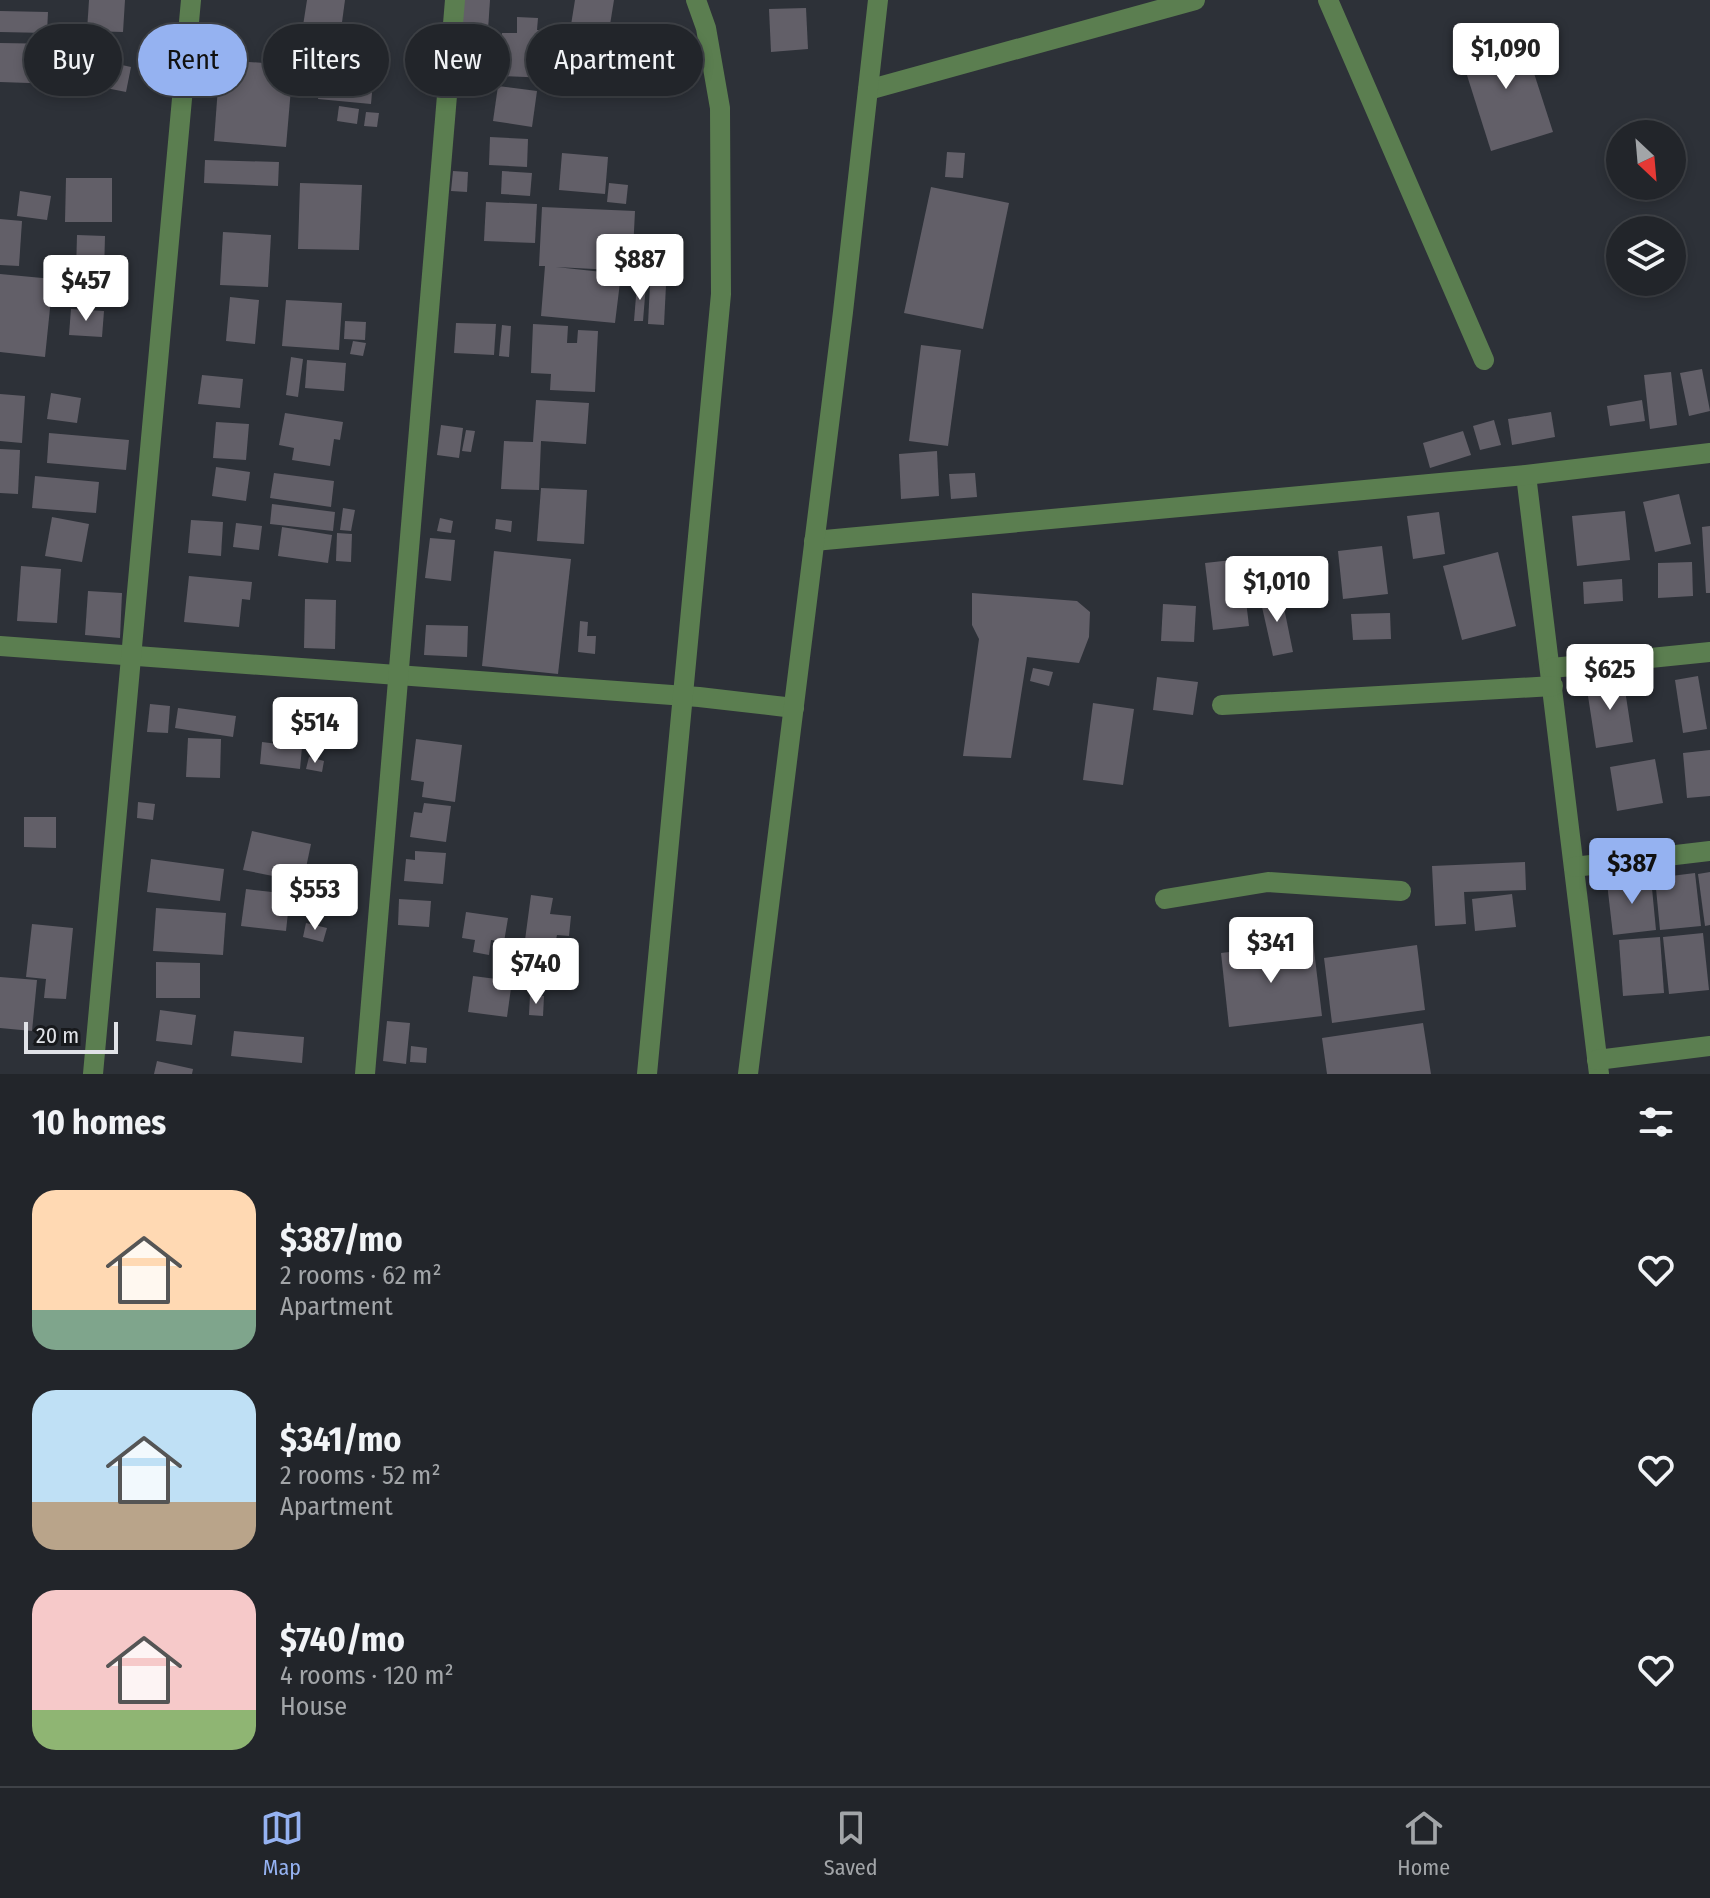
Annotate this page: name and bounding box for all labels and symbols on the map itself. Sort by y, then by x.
pin: $1,090 [1441,23,1571,91]
north arrow [1606,120,1686,200]
pin: $887 [593,234,687,302]
pin: $457 [39,255,133,323]
pin: $1,010 [1212,556,1342,624]
pin: $625 [1563,644,1657,712]
pin: $514 [268,697,362,765]
pin: $387 [1585,838,1679,906]
pin: $553 [268,864,362,932]
pin: $341 [1224,917,1318,985]
pin: $740 [489,938,583,1006]
scale bar [24,1018,118,1054]

